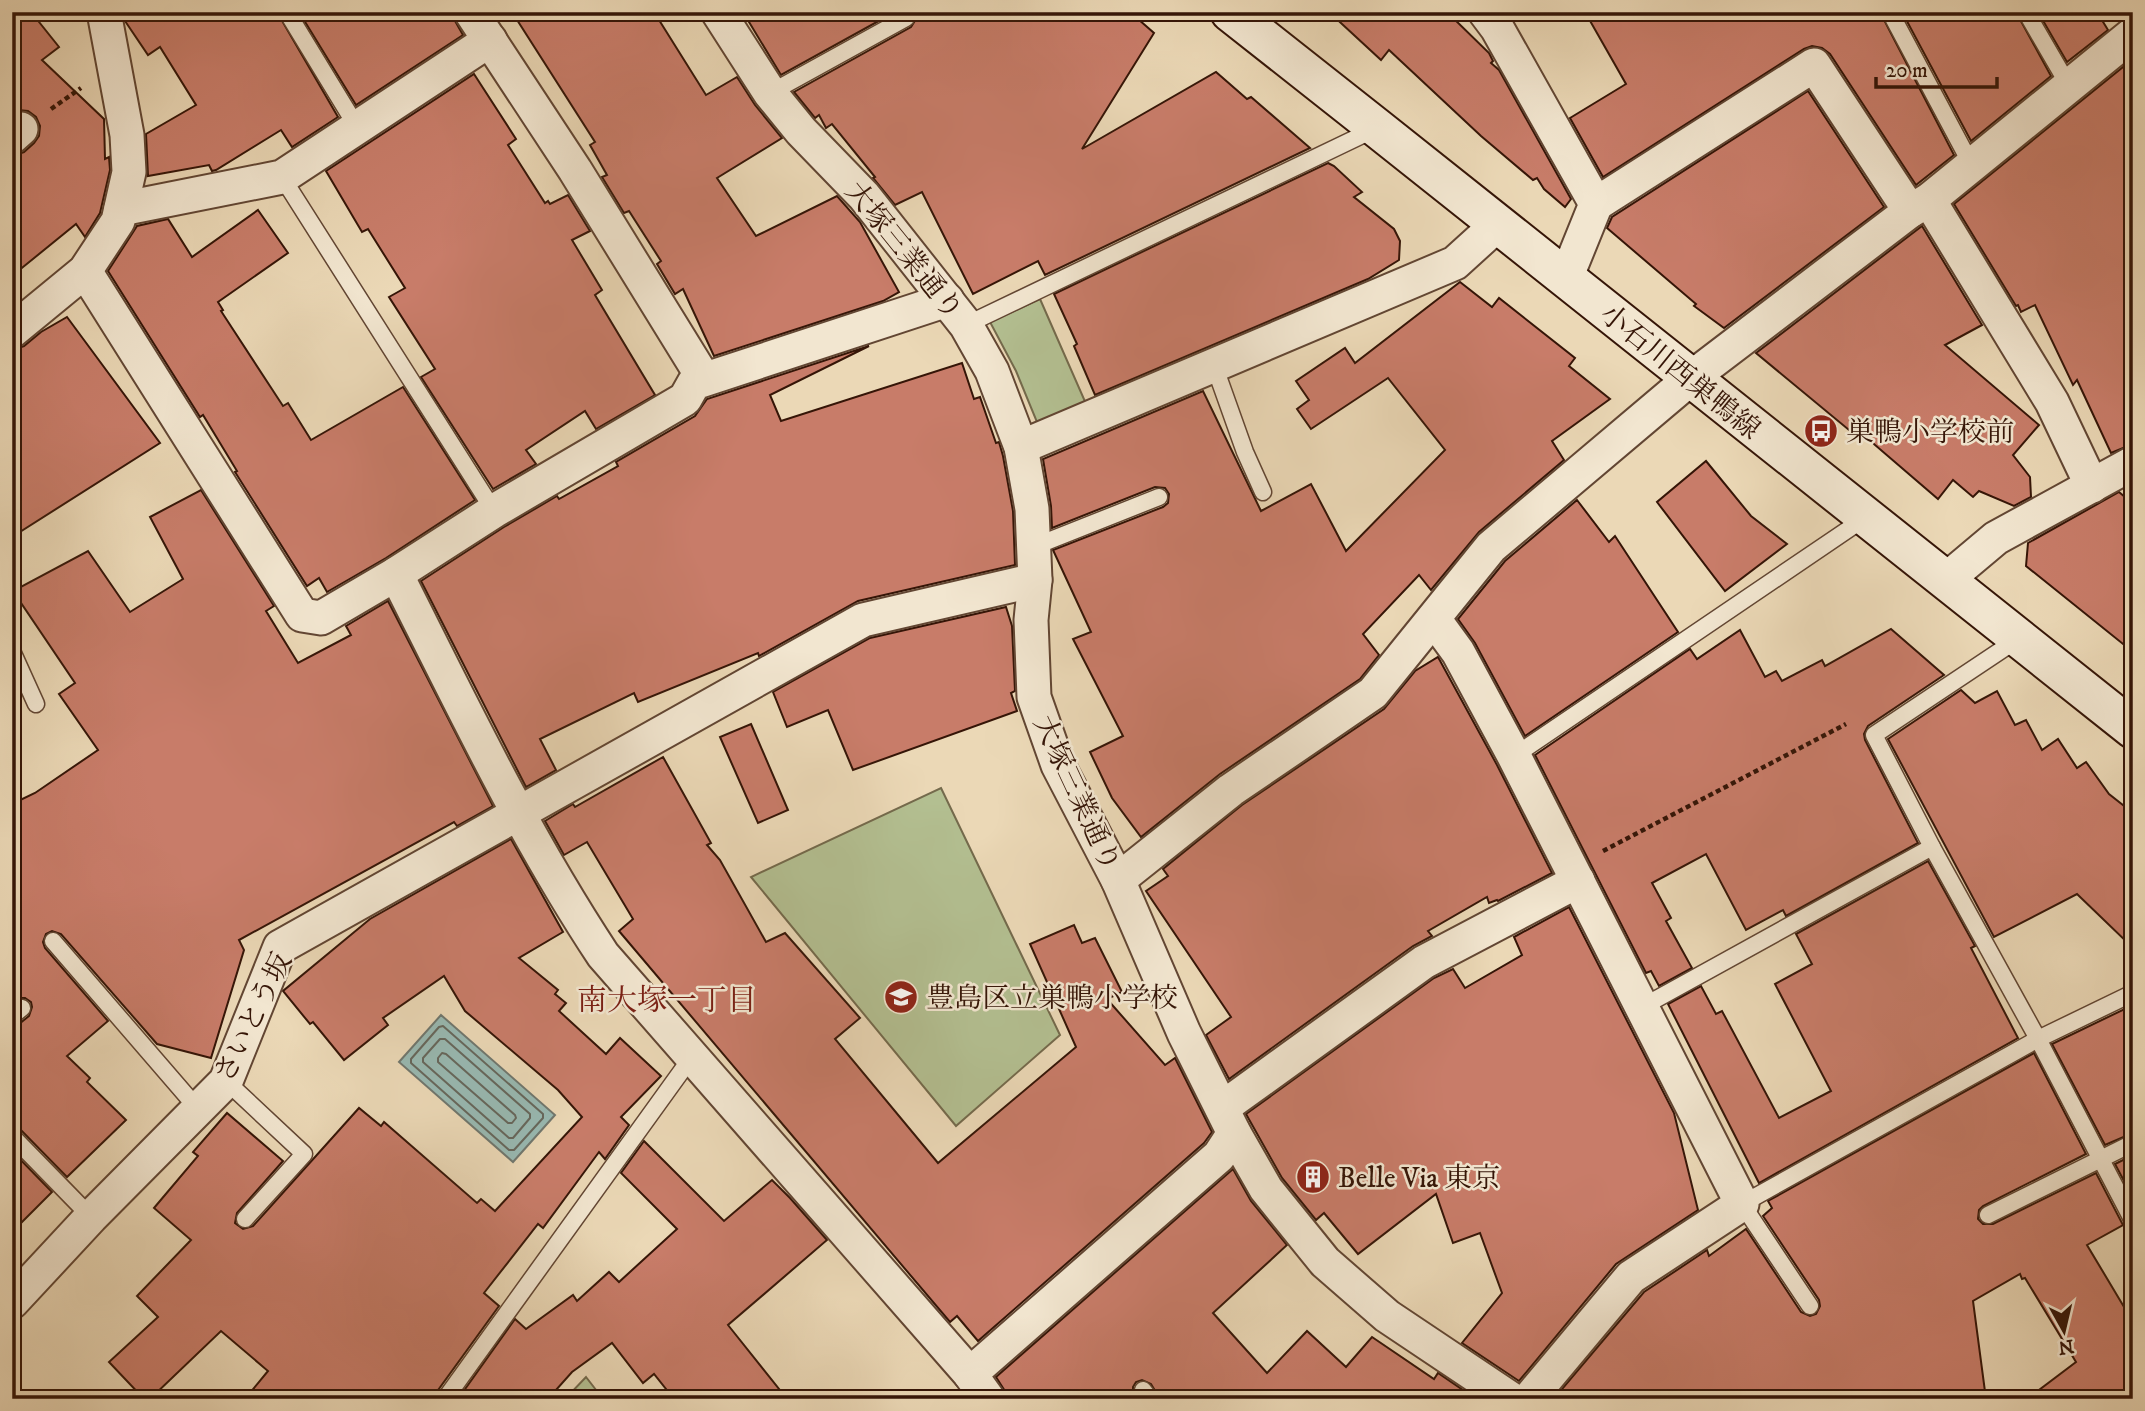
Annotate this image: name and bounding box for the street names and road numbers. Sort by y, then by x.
street label: 大塚三業通り [837,175,970,327]
street label: 小石川西巣鴨線 [1593,297,1767,447]
street label: 大塚三業通り [1025,710,1128,877]
street label: さいとう坂 [207,947,300,1088]

